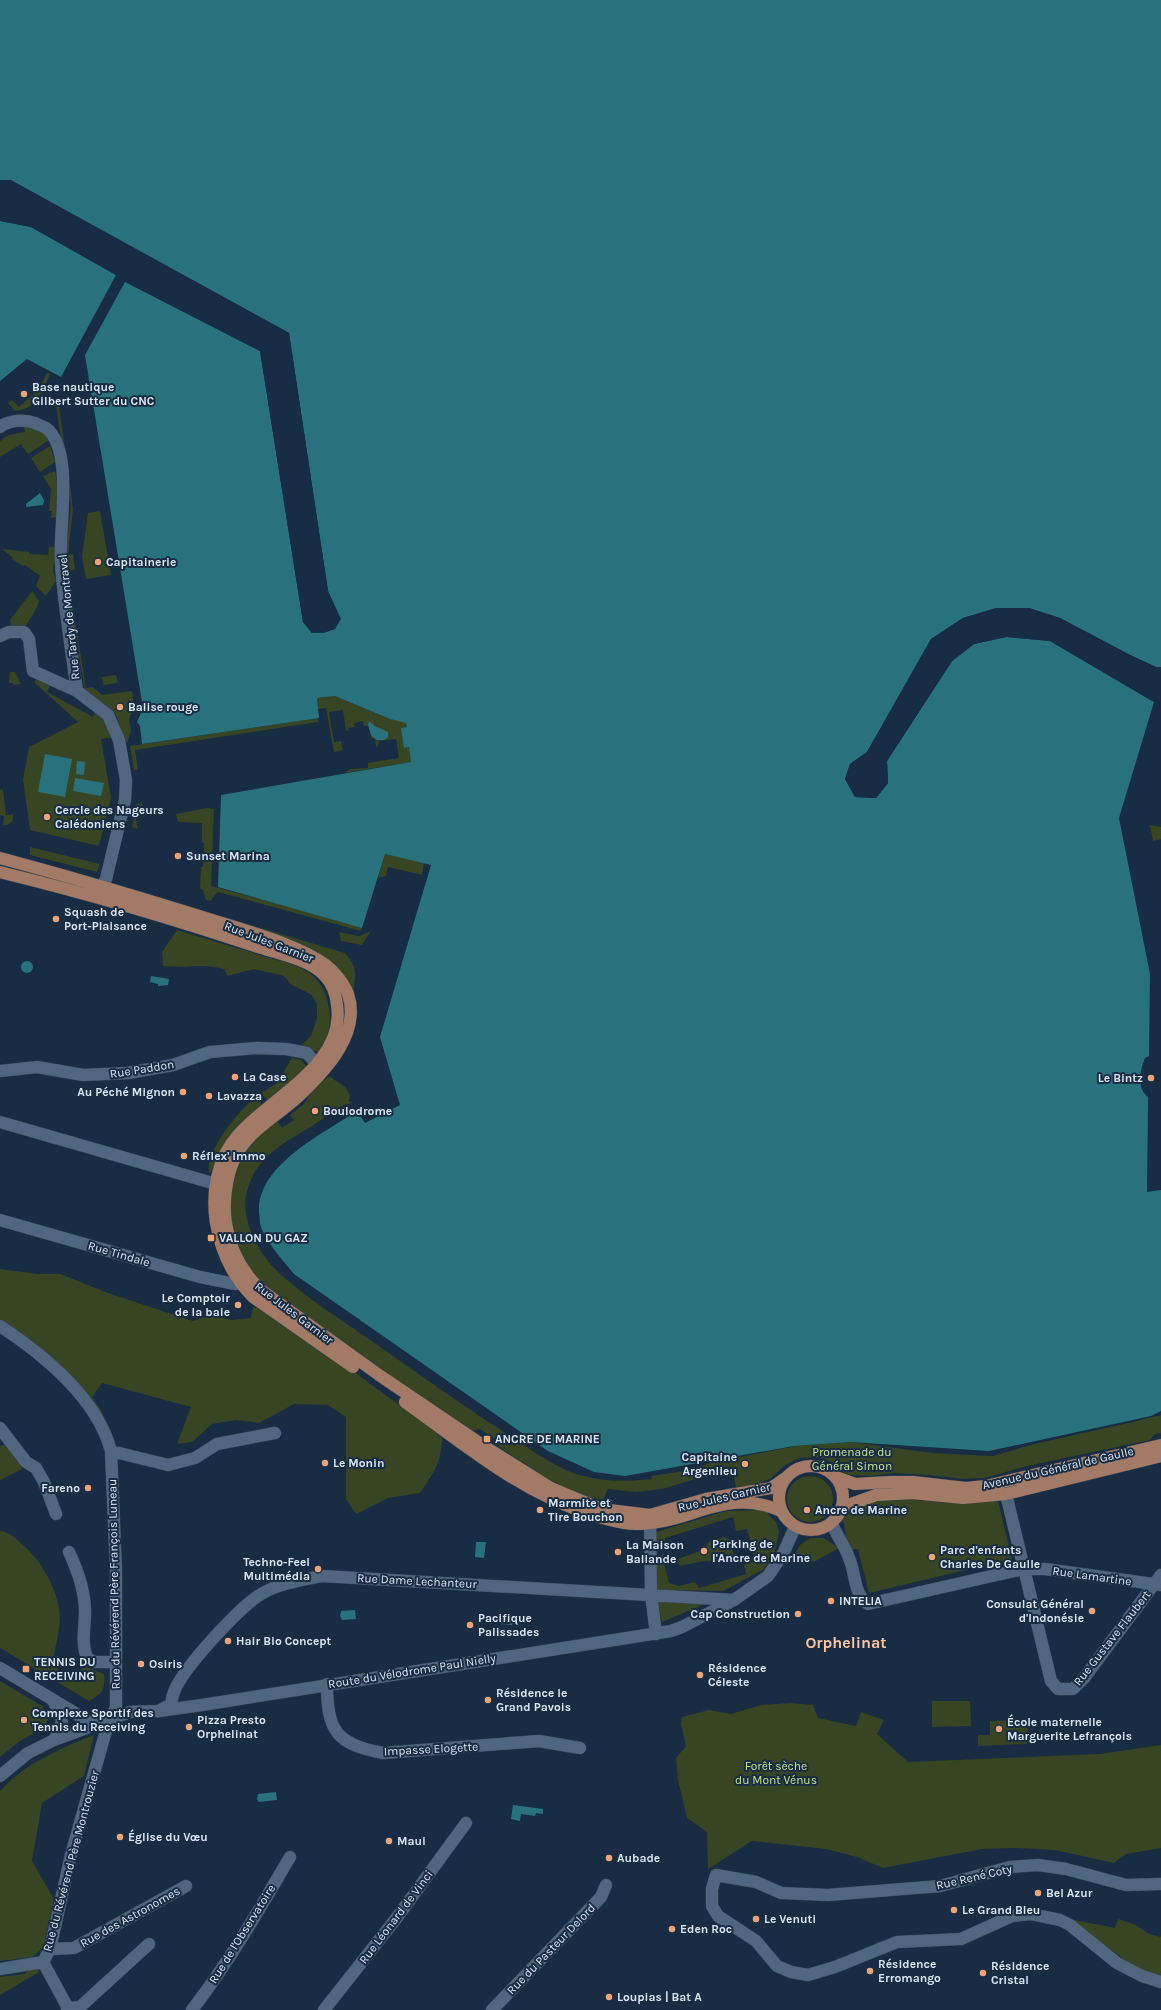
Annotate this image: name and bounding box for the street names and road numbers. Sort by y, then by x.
street label: Rue Tardy de Montravel [55,554,83,680]
street label: Rue Jules Garnier [222,919,316,966]
street label: Rue Paddon [109,1057,175,1081]
street label: Rue Tindale [86,1238,152,1270]
street label: Rue Jules Garnier [252,1279,336,1347]
street label: Avenue du Général de Gaulle [981,1444,1135,1492]
street label: Rue du Révérend Père François Luneau [105,1479,123,1689]
street label: Rue Jules Garnier [676,1479,772,1514]
street label: Rue Lamartine [1052,1564,1132,1588]
street label: Rue Dame Lechanteur [357,1571,478,1591]
street label: Rue Gustave Flaubert [1071,1587,1154,1688]
street label: Route du Vélodrome Paul Nielly [327,1651,497,1691]
street label: Impasse Elogette [383,1740,479,1758]
street label: Rue du Révérend Père Montrouzier [40,1768,102,1953]
street label: Rue René Coty [935,1861,1014,1893]
street label: Rue Léonard de Vinci [356,1867,436,1967]
street label: Rue de l'Observatoire [206,1882,278,1986]
street label: Rue des Astronomes [78,1884,182,1950]
street label: Rue du Pasteur Delord [504,1901,598,1997]

